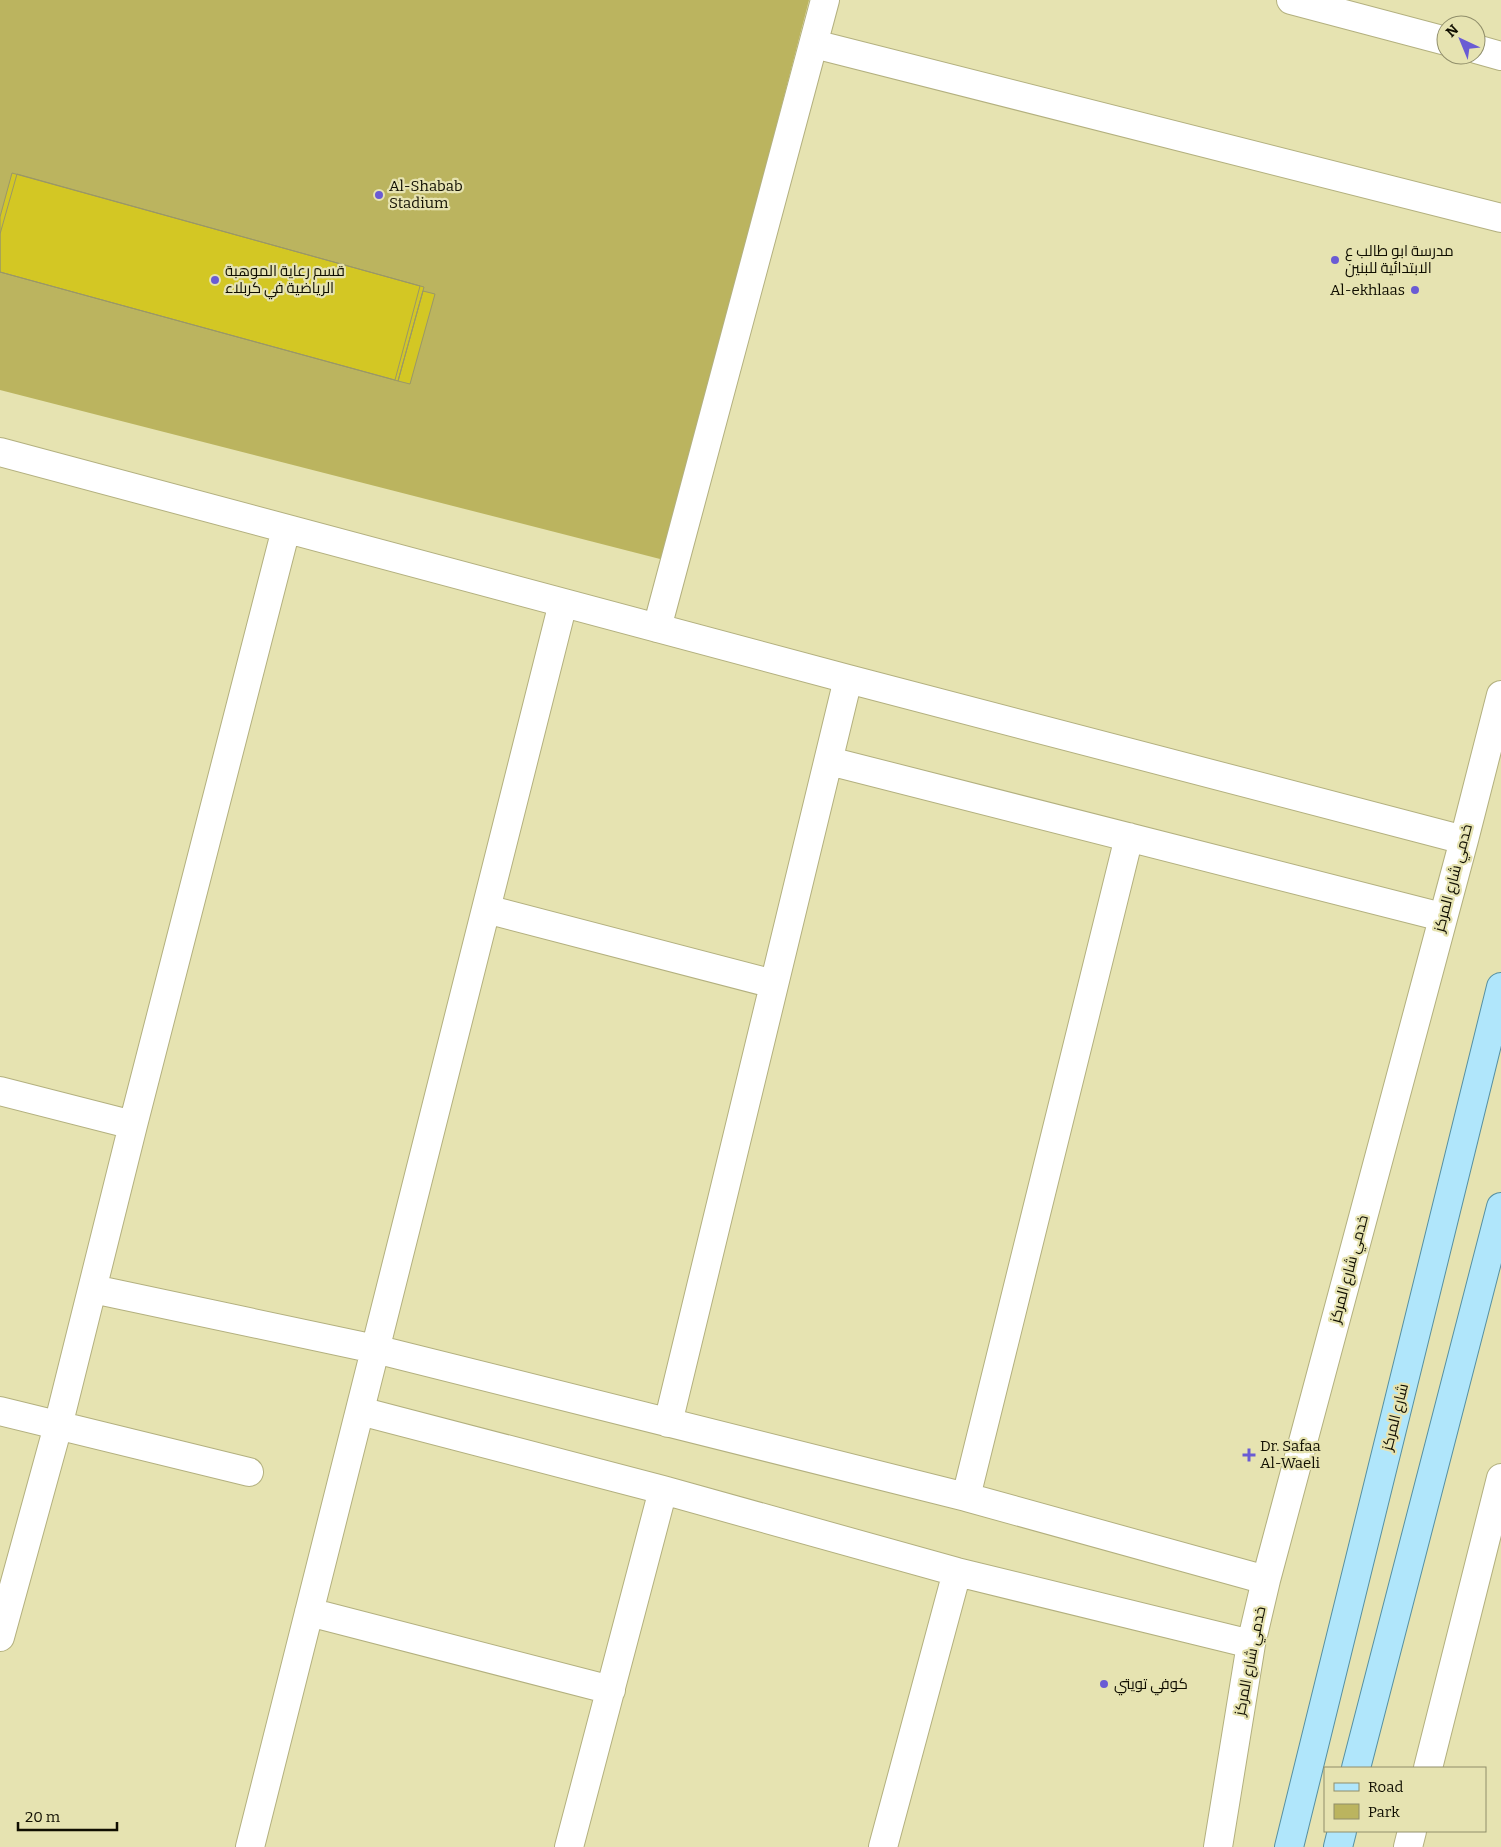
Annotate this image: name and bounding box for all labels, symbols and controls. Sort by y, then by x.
north arrow [1436,15,1486,65]
text: N [1443,21,1462,41]
place label: Al-Shabab Stadium [389,177,463,212]
marker: Al-Shabab Stadium [373,189,385,201]
place label: مدرسة ابو طالب ع الابتدائية للبنين [1345,242,1454,278]
marker: مدرسة ابو طالب ع الابتدائية للبنين [1329,254,1341,266]
place label: قسم رعاية الموهبة الرياضية في كربلاء [225,262,345,300]
marker: قسم رعاية الموهبة الرياضية في كربلاء [209,274,221,286]
place label: Al-ekhlaas [1330,281,1405,299]
marker: Al-ekhlaas [1409,284,1421,296]
street label: خدمي شارع المركز [1430,822,1479,936]
street label: خدمي شارع المركز [1326,1213,1375,1327]
street label: شارع المركز [1378,1381,1414,1454]
place label: Dr. Safaa Al-Waeli [1260,1437,1321,1472]
marker: Dr. Safaa Al-Waeli [1242,1448,1256,1462]
street label: خدمي شارع المركز [1230,1605,1272,1719]
place label: كوفي تويتي [1114,1675,1188,1696]
marker: كوفي تويتي [1098,1678,1110,1690]
legend [1324,1767,1486,1832]
text: Road [1368,1778,1403,1796]
scale bar [18,1800,116,1832]
text: Park [1368,1803,1400,1821]
text: 20 m [25,1808,61,1826]

